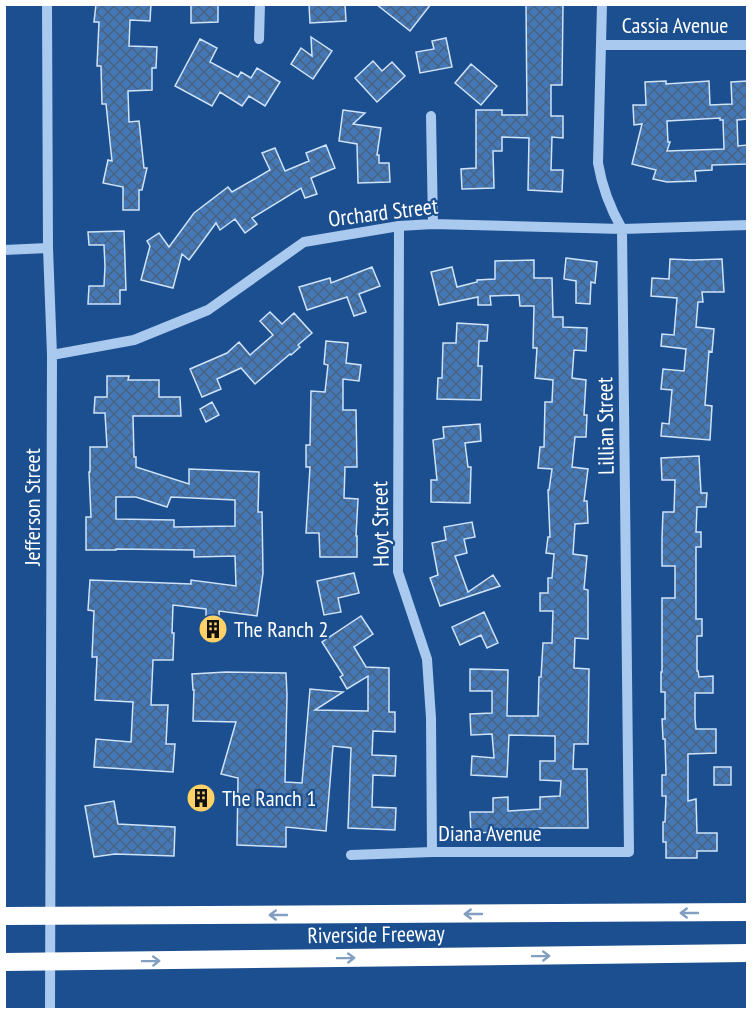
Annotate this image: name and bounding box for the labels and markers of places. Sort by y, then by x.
building icon: The Ranch 2 [197,613,229,645]
place label: The Ranch 2 [234,615,328,643]
building icon: The Ranch 1 [185,782,217,814]
place label: The Ranch 1 [222,784,316,812]

